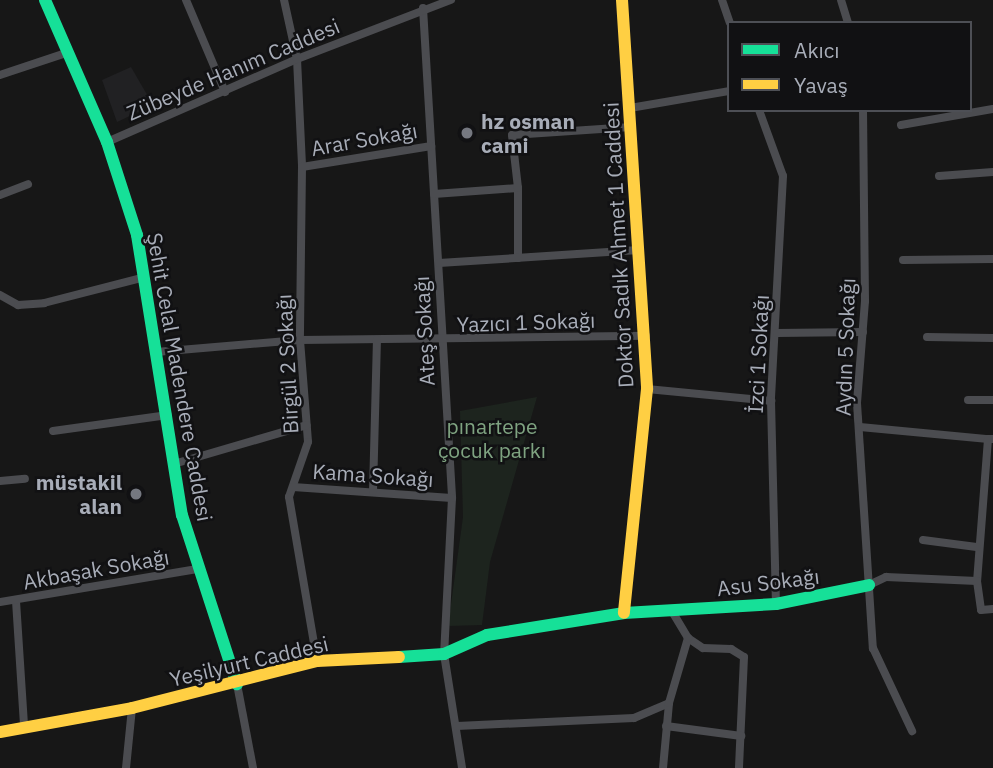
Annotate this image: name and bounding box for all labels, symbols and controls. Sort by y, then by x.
street label: Zübeyde Hanım Caddesi [123,13,343,125]
legend [727,21,972,112]
text: Akıcı [794,36,840,64]
text: Yavaş [794,71,848,99]
street label: Doktor Sadık Ahmet 1 Caddesi [598,102,638,388]
place label: hz osman cami [481,108,575,158]
street label: Arar Sokağı [309,117,419,161]
marker: hz osman cami [459,125,475,141]
street label: Şehit Celal Madendere Caddesi [142,231,218,523]
street label: Ateş Sokağı [409,275,439,387]
street label: Aydın 5 Sokağı [830,278,860,416]
street label: Birgül 2 Sokağı [271,293,303,435]
street label: İzci 1 Sokağı [742,294,774,414]
street label: Yazıcı 1 Sokağı [456,307,596,337]
park label: pınartepe çocuk parkı [438,413,546,463]
street label: Kama Sokağı [312,458,434,492]
place label: müstakil alan [36,469,122,519]
marker: müstakil alan [128,486,144,502]
street label: Akbaşak Sokağı [21,544,171,594]
street label: Asu Sokağı [715,563,821,601]
street label: Yeşilyurt Caddesi [167,630,331,692]

